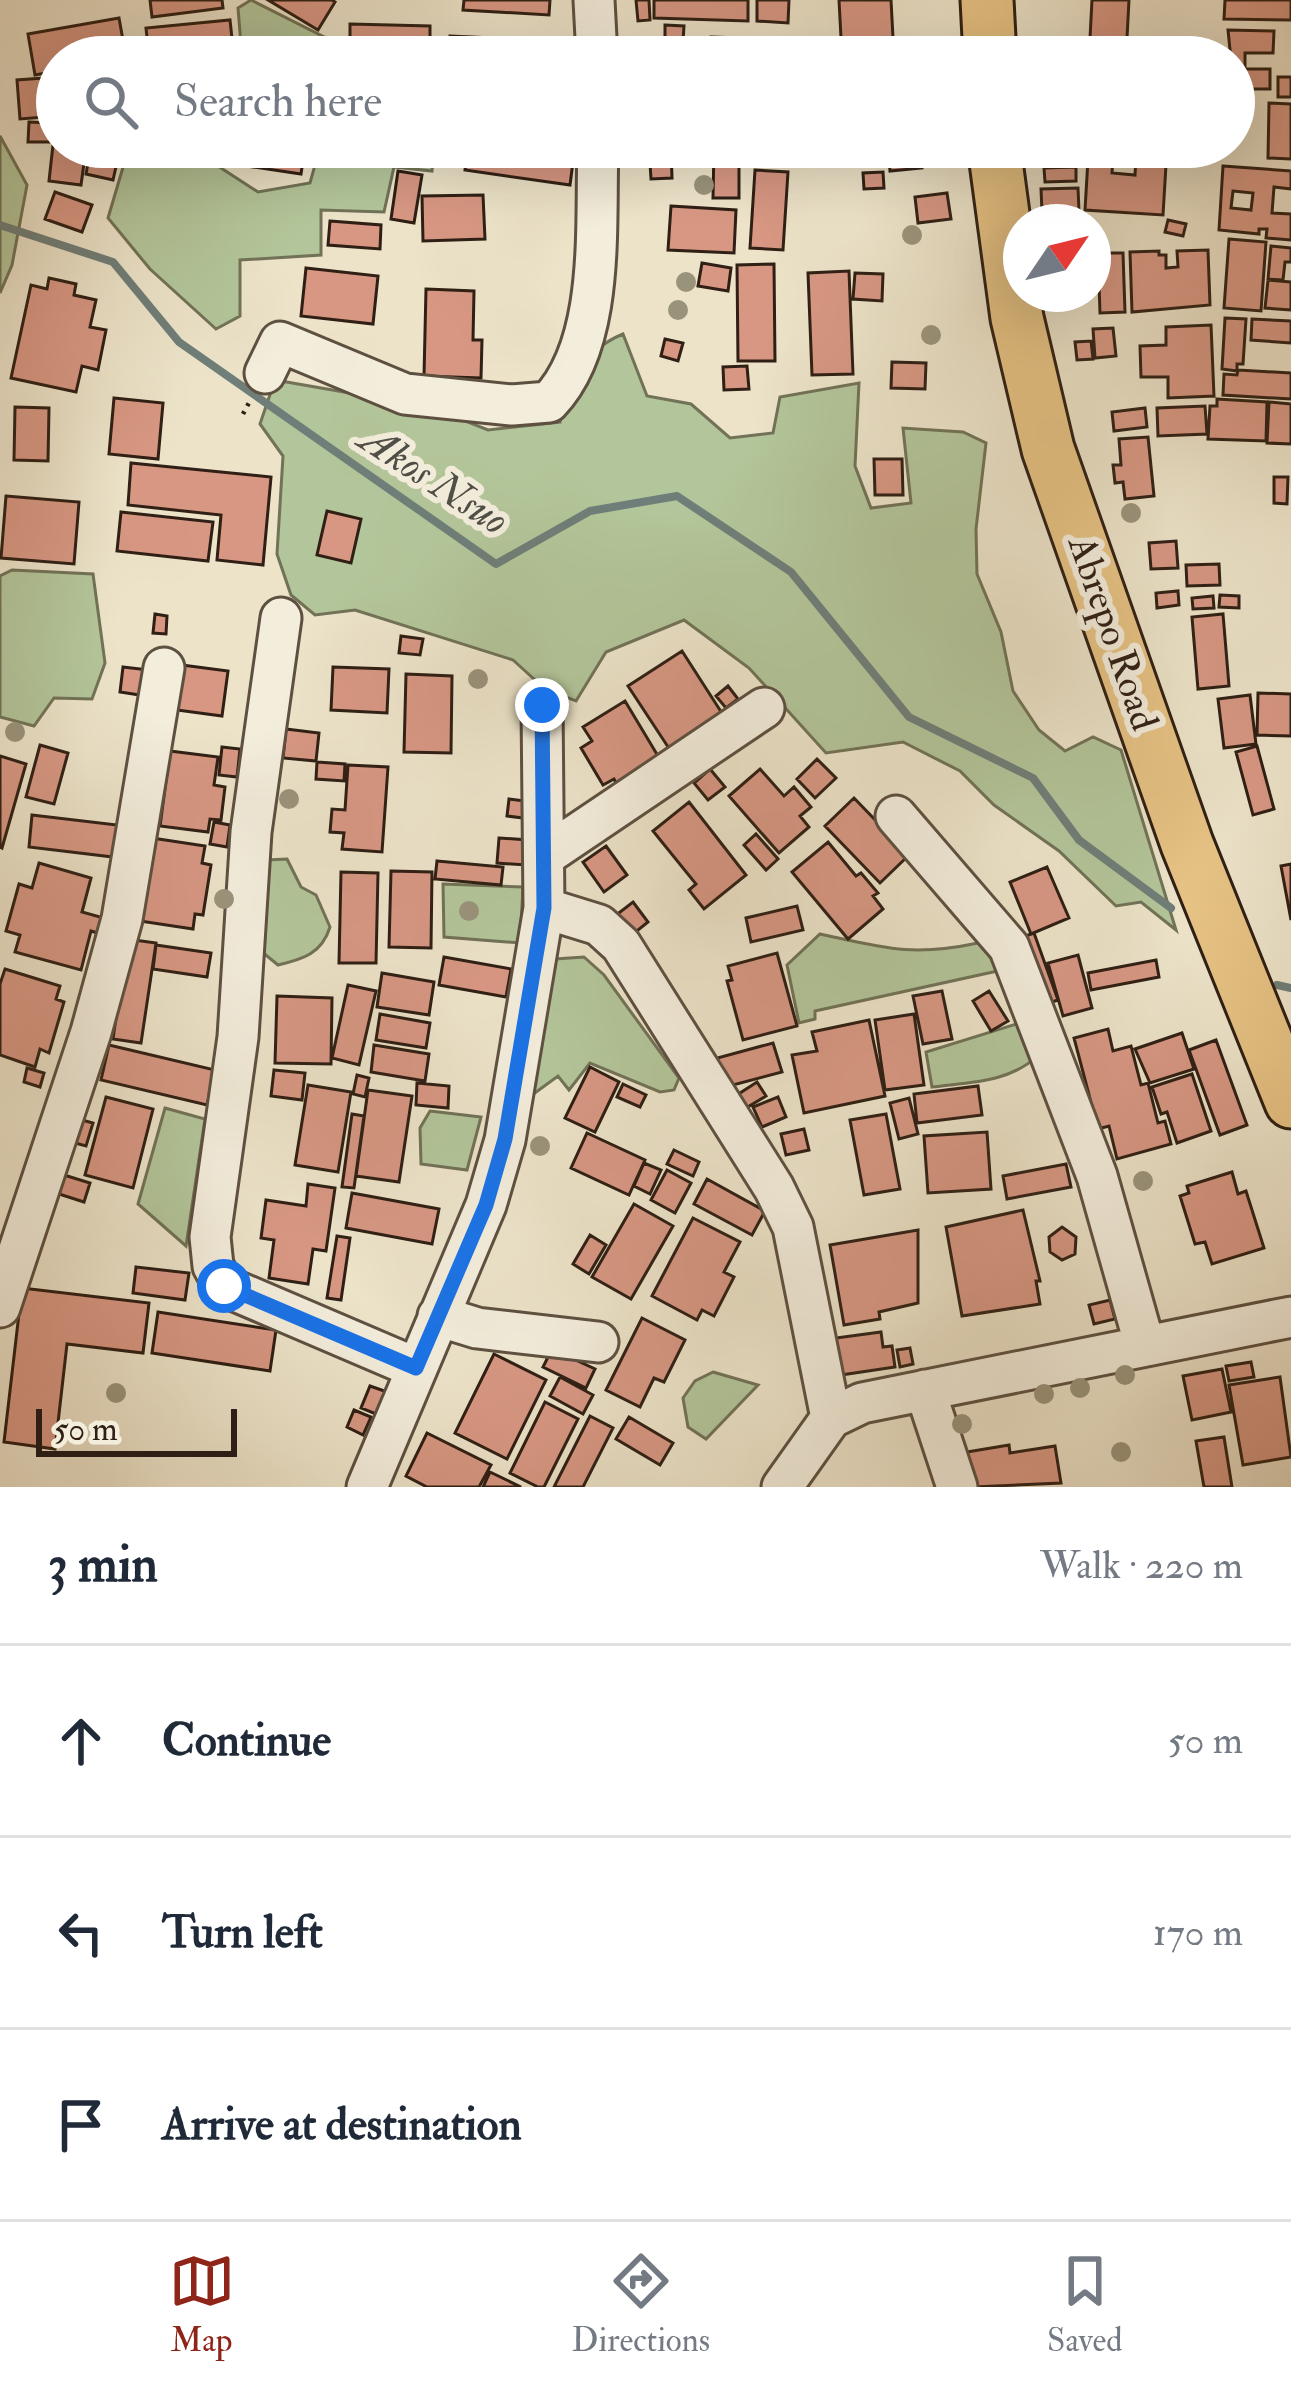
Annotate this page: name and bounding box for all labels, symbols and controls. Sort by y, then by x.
search box [36,36,1255,168]
icon: search [78,69,144,135]
text: Search here [174,74,382,130]
north arrow [1003,204,1111,312]
water label: Akos Nsuo [347,411,518,547]
street label: Abrepo Road [1057,528,1169,737]
route end [515,678,569,732]
route start [197,1259,251,1313]
scale bar [36,1403,237,1456]
text: 50 m [54,1409,118,1450]
text: 3 min [48,1533,158,1597]
text: Walk · 220 m [1040,1541,1243,1590]
icon: ahead [48,1708,114,1774]
text: Continue [162,1713,331,1769]
text: 50 m [1168,1716,1243,1765]
icon: left [48,1900,114,1966]
text: Turn left [162,1905,323,1961]
text: 170 m [1153,1908,1243,1957]
icon: arrive [48,2092,114,2158]
text: Arrive at destination [162,2097,522,2153]
tab: Map [169,2248,235,2361]
tab: Directions [572,2248,710,2361]
tab: Saved [1047,2248,1122,2361]

